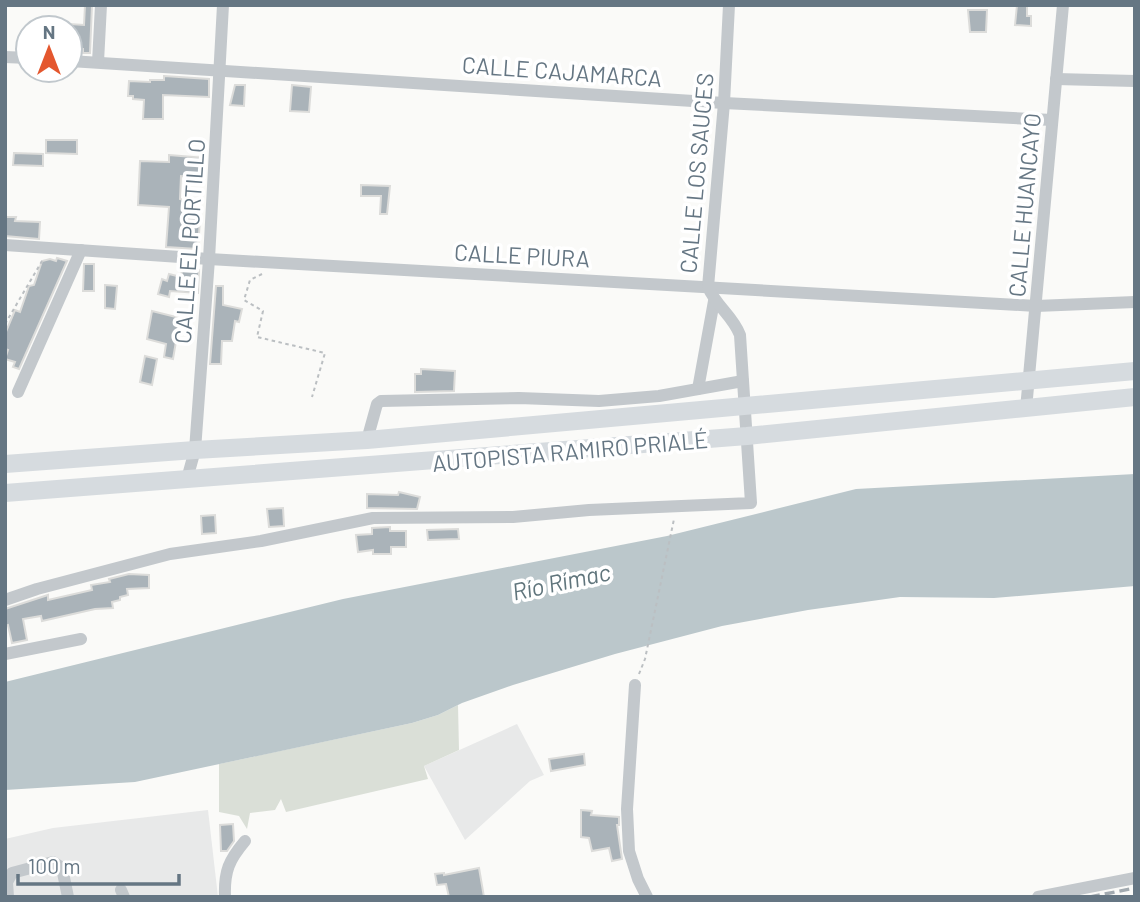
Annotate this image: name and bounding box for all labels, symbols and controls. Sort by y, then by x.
north arrow [14,14,84,84]
text: N [43,20,55,43]
street label: CALLE CAJAMARCA [461,50,663,92]
street label: CALLE LOS SAUCES [673,72,719,274]
street label: CALLE HUANCAYO [1002,112,1046,298]
street label: CALLE EL PORTILLO [168,138,210,344]
street label: CALLE PIURA [453,237,591,273]
street label: AUTOPISTA RAMIRO PRIALÉ [431,425,709,477]
water label: Río Rímac [509,556,613,606]
scale bar [18,842,178,886]
text: 100 m [28,853,81,878]

